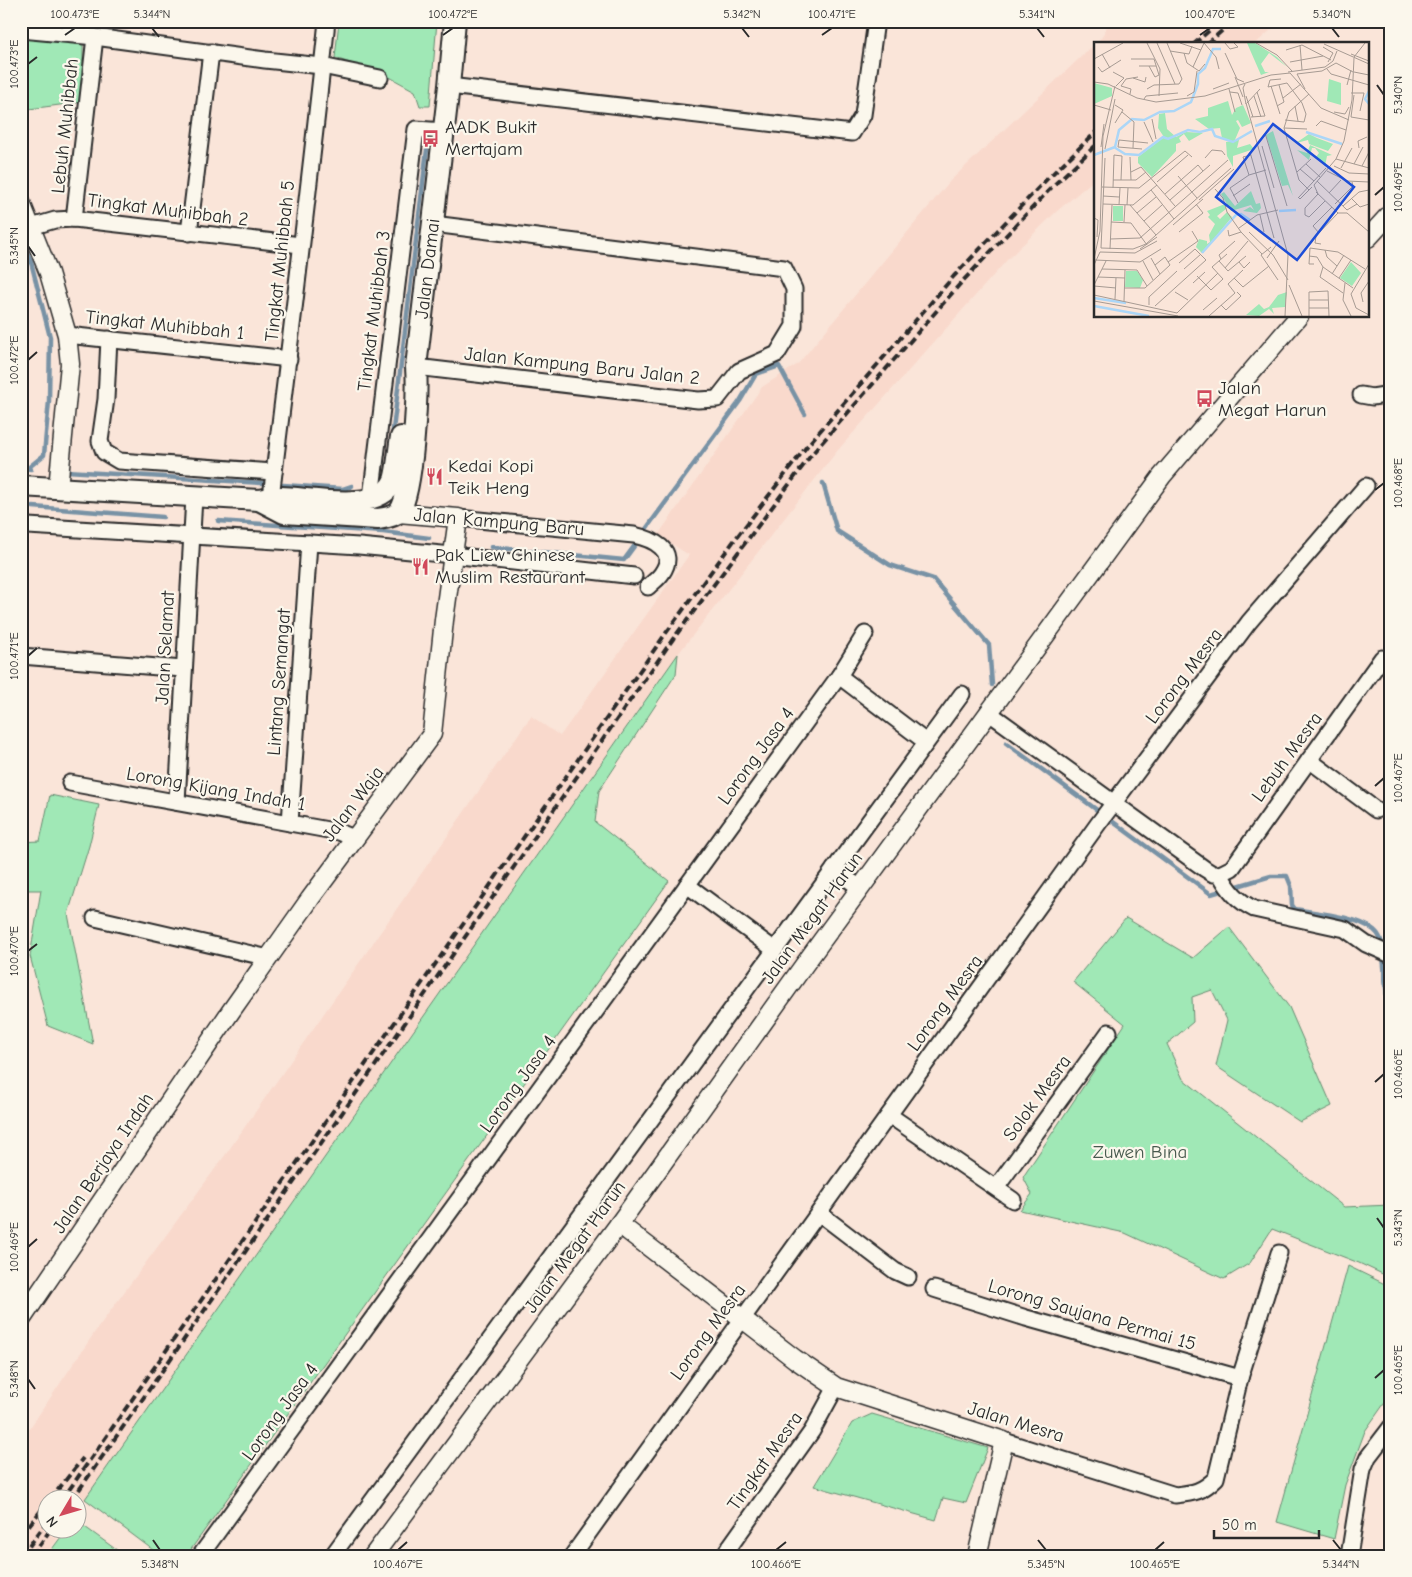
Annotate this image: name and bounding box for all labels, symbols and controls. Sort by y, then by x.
text: 100.473°E [51,7,99,21]
text: 5.344°N [134,7,170,21]
text: 100.472°E [428,7,478,21]
text: 5.342°N [723,7,761,21]
text: 100.471°E [808,7,856,21]
text: 5.341°N [1019,7,1055,21]
text: 100.470°E [1185,7,1235,21]
text: 5.340°N [1313,7,1351,21]
text: 100.473°E [7,40,21,88]
inset map [1094,42,1370,318]
street label: Lebuh Muhibbah [47,57,83,195]
text: 5.340°N [1391,76,1405,114]
place label: AADK Bukit Mertajam [445,116,537,160]
bus stop icon: AADK Bukit Mertajam [421,128,441,148]
text: 100.469°E [1391,162,1405,212]
street label: Tingkat Muhibbah 5 [261,179,299,343]
street label: Tingkat Muhibbah 2 [86,189,250,231]
street label: Jalan Damai [411,217,444,320]
text: 5.345°N [7,227,21,265]
street label: Tingkat Muhibbah 3 [353,229,395,393]
street label: Tingkat Muhibbah 1 [85,306,245,344]
text: 100.472°E [7,335,21,385]
street label: Jalan Kampung Baru Jalan 2 [463,343,701,389]
place label: Jalan Megat Harun [1218,377,1326,421]
bus stop icon: Jalan Megat Harun [1194,389,1214,409]
place label: Kedai Kopi Teik Heng [448,455,534,499]
text: 100.468°E [1391,458,1405,508]
restaurant icon: Kedai Kopi Teik Heng [424,467,444,487]
street label: Jalan Kampung Baru [413,504,585,540]
place label: Pak Liew Chinese Muslim Restaurant [435,544,585,588]
restaurant icon: Pak Liew Chinese Muslim Restaurant [411,556,431,576]
street label: Jalan Selamat [151,590,179,706]
street label: Lintang Semangat [263,607,295,756]
street label: Lorong Mesra [1141,624,1227,728]
text: 100.471°E [7,632,21,680]
street label: Lorong Jasa 4 [713,703,799,809]
street label: Lebuh Mesra [1247,708,1327,806]
text: 100.467°E [1391,753,1405,803]
street label: Lorong Kijang Indah 1 [125,762,307,816]
street label: Jalan Waja [318,762,388,846]
street label: Jalan Megat Harun [757,848,867,988]
text: 100.470°E [7,926,21,976]
street label: Lorong Mesra [903,951,987,1055]
street label: Lorong Jasa 4 [475,1031,561,1137]
text: 100.466°E [1391,1049,1405,1099]
street label: Solok Mesra [999,1051,1075,1145]
street label: Jalan Berjaya Indah [48,1089,158,1237]
park label: Zuwen Bina [1093,1141,1187,1163]
street label: Jalan Megat Harun [520,1177,630,1317]
text: 5.343°N [1391,1209,1405,1247]
text: 100.469°E [7,1222,21,1272]
street label: Lorong Saujana Permai 15 [985,1275,1199,1355]
street label: Lorong Mesra [666,1280,750,1384]
text: 100.465°E [1391,1345,1405,1395]
street label: Lorong Jasa 4 [237,1359,323,1465]
text: 5.348°N [7,1360,21,1398]
street label: Jalan Mesra [965,1397,1067,1447]
street label: Tingkat Mesra [723,1407,807,1515]
north arrow [38,1490,88,1540]
scale bar [1214,1507,1320,1539]
text: N [43,1513,62,1531]
text: 50 m [1222,1516,1257,1534]
text: 5.348°N [141,1557,179,1571]
text: 100.467°E [373,1557,423,1571]
text: 100.466°E [751,1557,801,1571]
text: 5.345°N [1027,1557,1065,1571]
text: 100.465°E [1130,1557,1180,1571]
text: 5.344°N [1323,1557,1359,1571]

